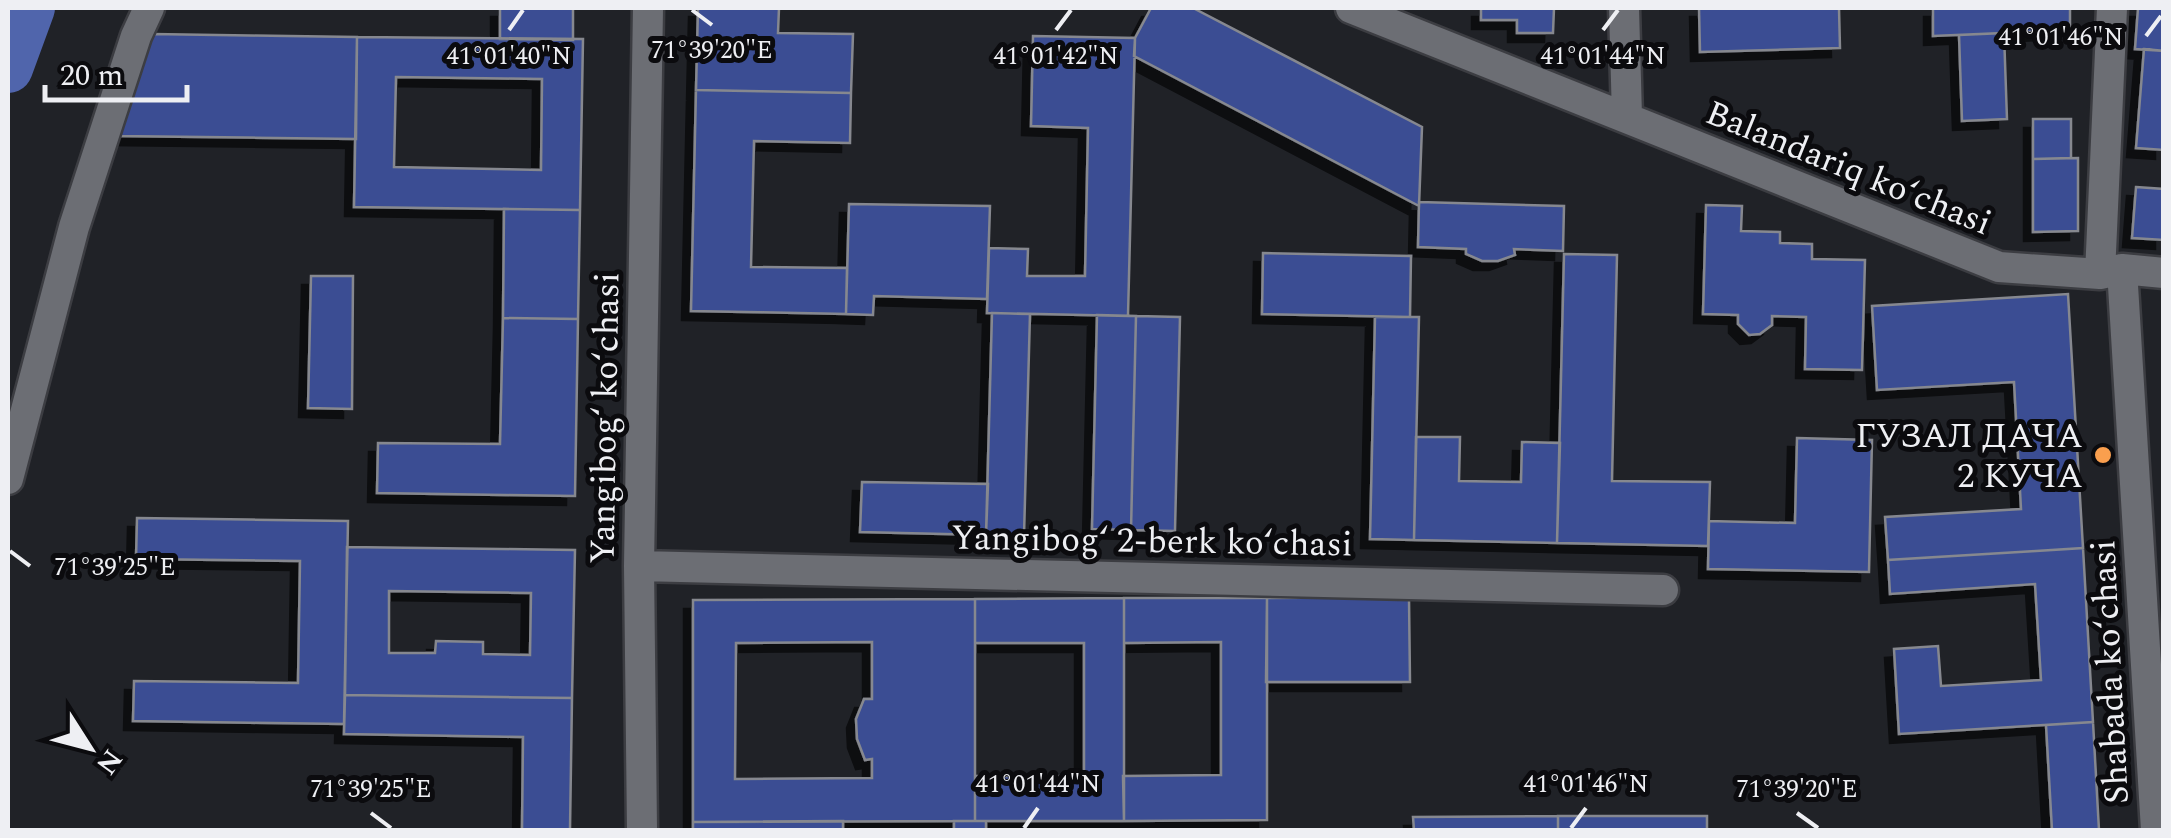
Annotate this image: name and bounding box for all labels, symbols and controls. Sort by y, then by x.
text: 41°01'46"N [1999,19,2123,57]
text: 71°39'20"E [651,32,773,70]
text: 41°01'40"N [447,38,571,76]
text: 41°01'42"N [994,38,1118,76]
text: 41°01'44"N [1541,38,1665,76]
scale bar [45,40,188,102]
text: 20 m [60,53,123,99]
street label: Balandariq koʻchasi [1697,87,1999,250]
street label: Yangibogʻ koʻchasi [576,272,635,564]
place label: ГУЗАЛ ДАЧА 2 КУЧА [1855,410,2083,503]
marker: ГУЗАЛ ДАЧА 2 КУЧА [2092,444,2114,466]
street label: Yangibogʻ 2-berk koʻchasi [951,512,1353,571]
street label: Shabada koʻchasi [2077,538,2144,805]
text: 71°39'25"E [54,549,176,587]
north arrow [40,698,140,798]
text: N [85,740,133,784]
text: 41°01'44"N [976,766,1100,804]
text: 41°01'46"N [1524,766,1648,804]
text: 71°39'25"E [310,771,432,809]
text: 71°39'20"E [1736,771,1858,809]

